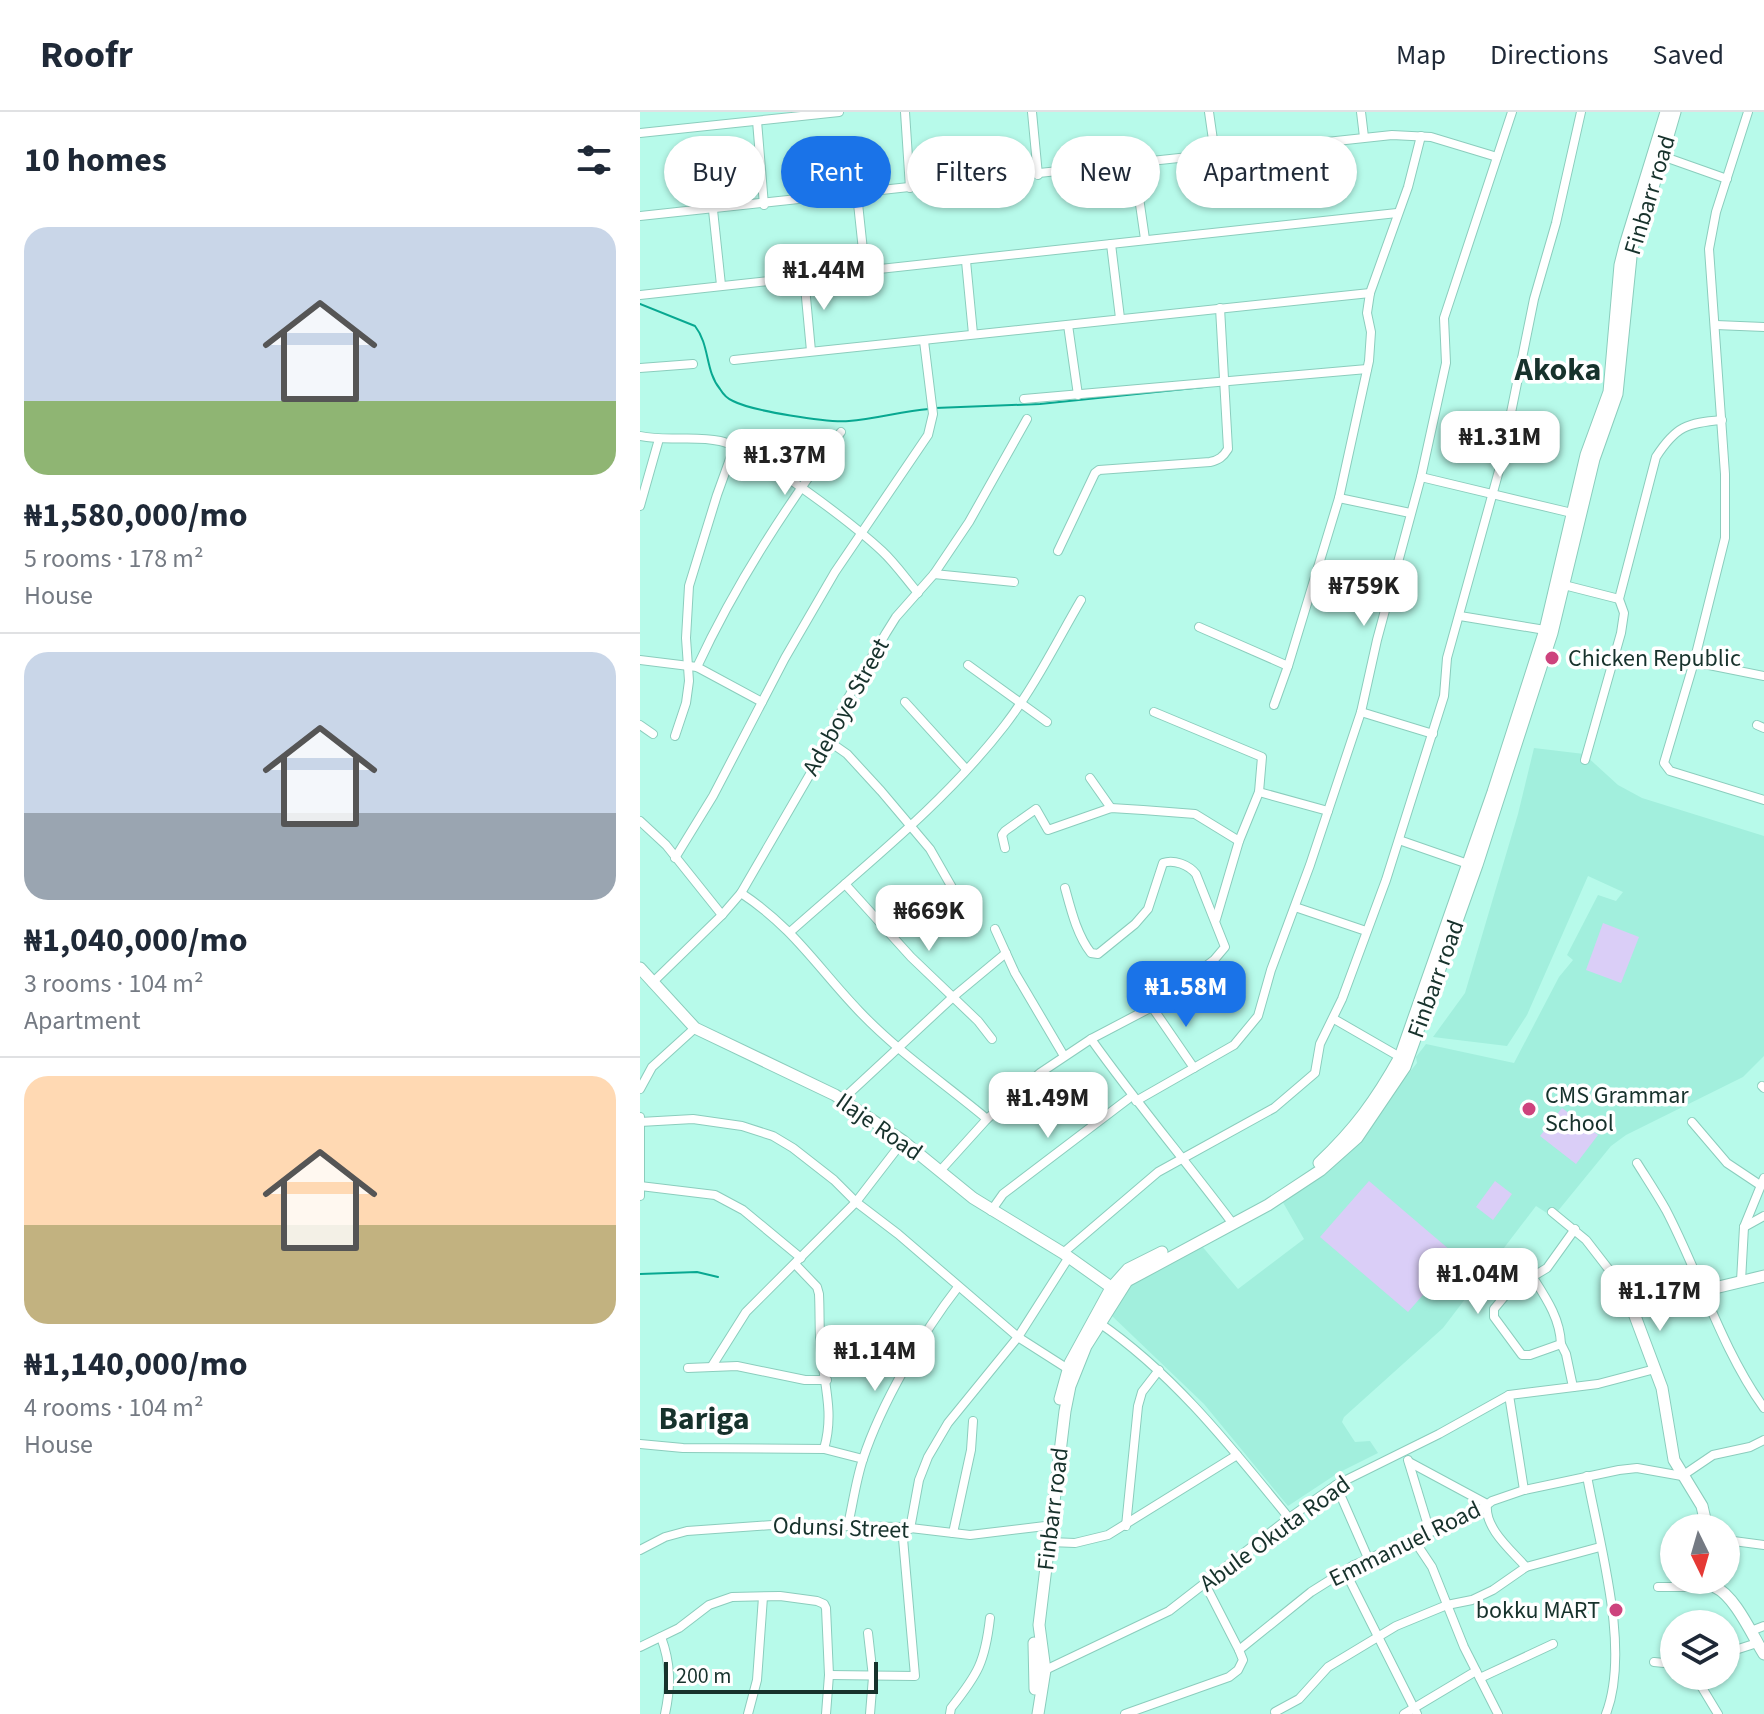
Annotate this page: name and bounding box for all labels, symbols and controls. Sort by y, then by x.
text: Roofr [40,28,133,82]
text: Map [1396,35,1446,75]
text: Directions [1490,35,1609,75]
text: Saved [1653,35,1724,75]
street label: Finbarr road [1615,131,1685,259]
text: 10 homes [24,136,167,185]
chip: Buy [664,136,765,208]
chip: Rent [781,136,891,208]
chip: Filters [907,136,1035,208]
chip: New [1051,136,1160,208]
chip: Apartment [1176,136,1357,208]
icon: filters [572,138,616,182]
pin: ₦1.44M [759,244,889,312]
text: ₦1.44M [783,251,865,288]
icon: home [248,279,392,423]
district label: Akoka [1514,347,1601,393]
pin: ₦1.31M [1435,411,1565,479]
text: ₦1.31M [1459,418,1541,455]
pin: ₦1.37M [720,429,850,497]
text: ₦1.37M [744,436,826,473]
text: ₦1,580,000/mo [24,491,248,540]
text: 5 rooms · 178 m² [24,540,203,577]
pin: ₦759K [1308,560,1420,628]
text: ₦759K [1329,567,1399,604]
text: House [24,577,93,614]
street label: Adeboye Street [794,632,898,782]
place label: Chicken Republic [1568,641,1741,676]
marker: Chicken Republic [1543,649,1561,667]
icon: home [248,704,392,848]
pin: ₦669K [873,885,985,953]
text: ₦669K [894,892,964,929]
street label: Finbarr road [1398,915,1474,1043]
text: ₦1,040,000/mo [24,916,248,965]
pin: ₦1.58M [1121,961,1251,1029]
text: 3 rooms · 104 m² [24,965,203,1002]
text: ₦1.58M [1145,968,1227,1005]
text: Apartment [24,1002,141,1039]
pin: ₦1.49M [983,1072,1113,1140]
place label: CMS Grammar School [1545,1078,1689,1141]
text: ₦1.49M [1007,1079,1089,1116]
street label: Ilaje Road [829,1084,929,1170]
marker: CMS Grammar School [1520,1100,1538,1118]
icon: home [248,1128,392,1272]
pin: ₦1.04M [1413,1248,1543,1316]
text: ₦1.04M [1437,1255,1519,1292]
pin: ₦1.17M [1595,1265,1725,1333]
text: ₦1.17M [1619,1272,1701,1309]
pin: ₦1.14M [810,1325,940,1393]
text: ₦1.14M [834,1332,916,1369]
text: ₦1,140,000/mo [24,1340,248,1389]
text: 4 rooms · 104 m² [24,1389,203,1426]
district label: Bariga [658,1396,750,1442]
text: House [24,1426,93,1463]
street label: Finbarr road [1028,1446,1078,1572]
street label: Abule Okuta Road [1192,1467,1358,1601]
street label: Emmanuel Road [1323,1492,1487,1596]
street label: Odunsi Street [772,1508,910,1548]
north arrow [1660,1514,1740,1594]
map controls [1660,1514,1740,1690]
place label: bokku MART [1476,1593,1600,1628]
marker: bokku MART [1607,1601,1625,1619]
button: layers [1660,1610,1740,1690]
scale bar [664,1658,878,1694]
text: 200 m [676,1660,731,1692]

